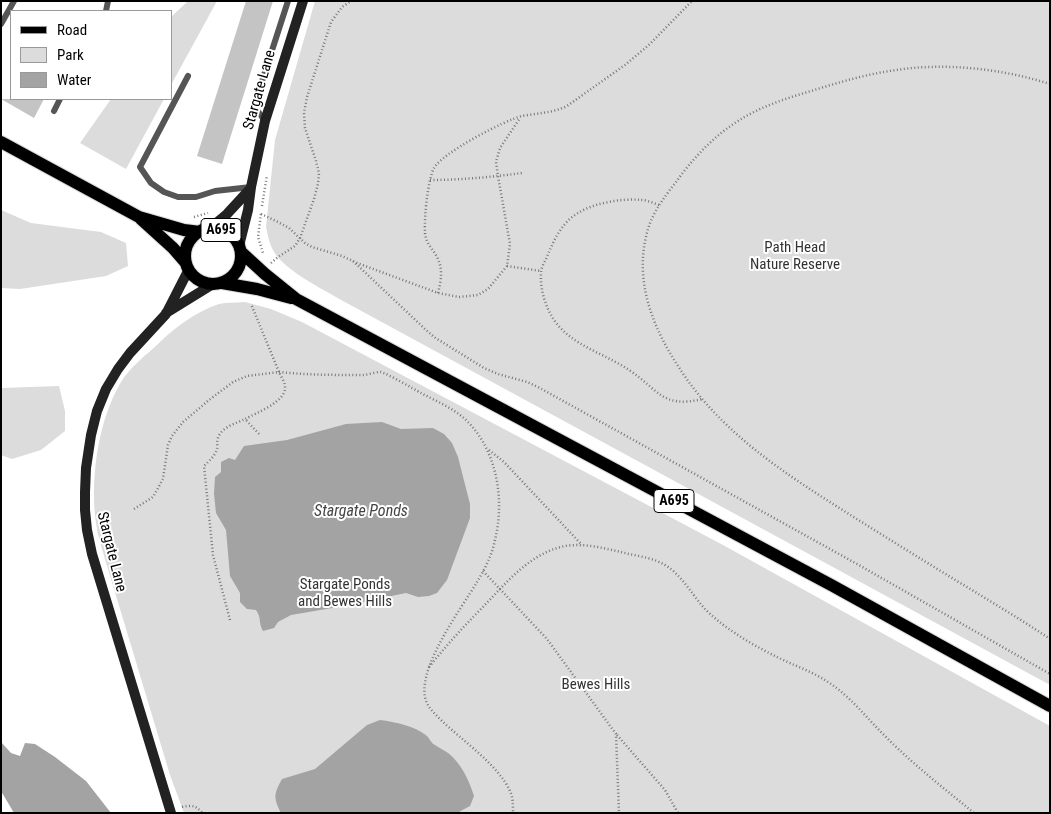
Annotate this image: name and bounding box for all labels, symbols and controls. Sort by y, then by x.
legend [10,10,172,100]
text: Road [57,21,87,39]
text: Park [57,46,84,64]
street label: Stargate Lane [240,48,280,132]
text: Water [57,71,91,89]
road number: A695 [201,218,241,242]
park label: Path Head Nature Reserve [750,239,840,274]
road number: A695 [654,490,694,512]
water label: Stargate Ponds [314,502,408,522]
street label: Stargate Lane [92,510,130,594]
park label: Stargate Ponds and Bewes Hills [298,576,392,611]
park label: Bewes Hills [562,676,630,694]

